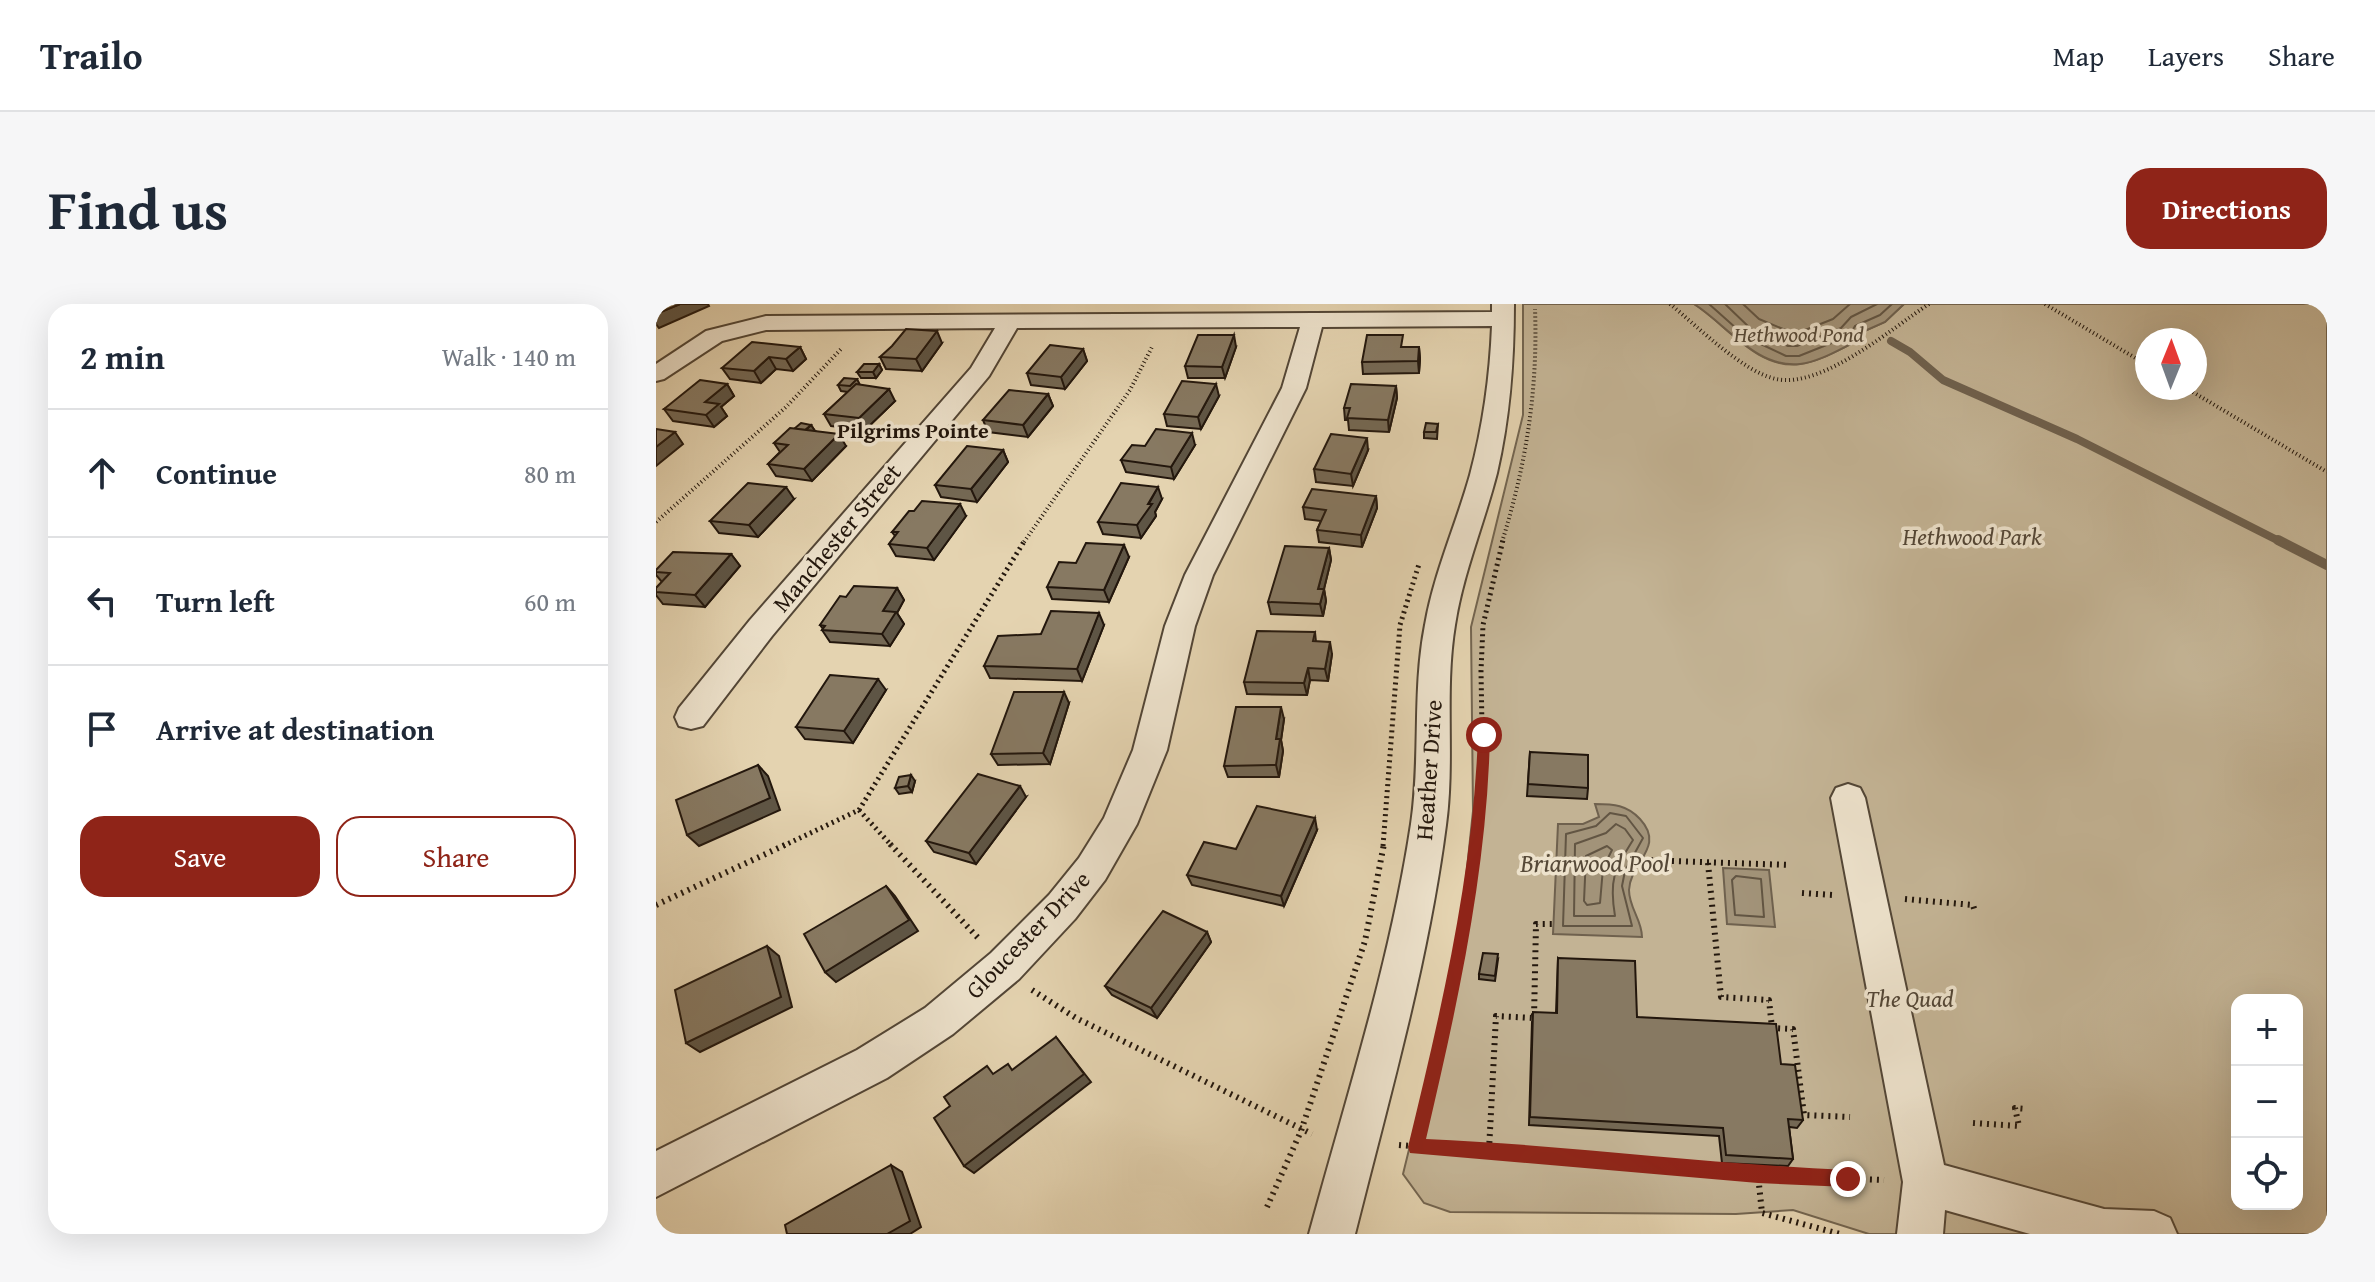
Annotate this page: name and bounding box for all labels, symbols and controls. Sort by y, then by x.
text: Trailo [40,27,143,83]
text: Map [2053,35,2104,76]
text: Layers [2148,35,2224,76]
text: Share [2268,35,2335,76]
text: Find us [48,167,228,250]
button: Directions [2126,168,2327,249]
water label: Hethwood Pond [1733,318,1865,350]
north arrow [2135,328,2207,400]
text: 2 min [80,332,165,381]
text: Walk · 140 m [442,337,576,376]
district label: Pilgrims Pointe [837,414,989,446]
icon: ahead [80,451,124,495]
text: Continue [156,451,277,495]
text: 80 m [524,454,576,493]
street label: Manchester Street [764,455,910,620]
park label: Hethwood Park [1901,519,2042,554]
icon: left [80,579,124,623]
text: Turn left [156,579,275,623]
text: 60 m [524,582,576,621]
street label: Heather Drive [1406,699,1451,841]
icon: arrive [80,707,124,751]
text: Arrive at destination [156,707,434,751]
route start [1466,717,1502,753]
button: Save [80,816,320,897]
button: Share [336,816,576,897]
water label: Briarwood Pool [1519,843,1670,882]
street label: Gloucester Drive [957,863,1098,1007]
park label: The Quad [1866,981,1954,1016]
map controls [2231,994,2303,1210]
button: + [2231,994,2303,1066]
button: − [2231,1066,2303,1138]
button: locate [2231,1138,2303,1210]
route end [1830,1161,1866,1197]

